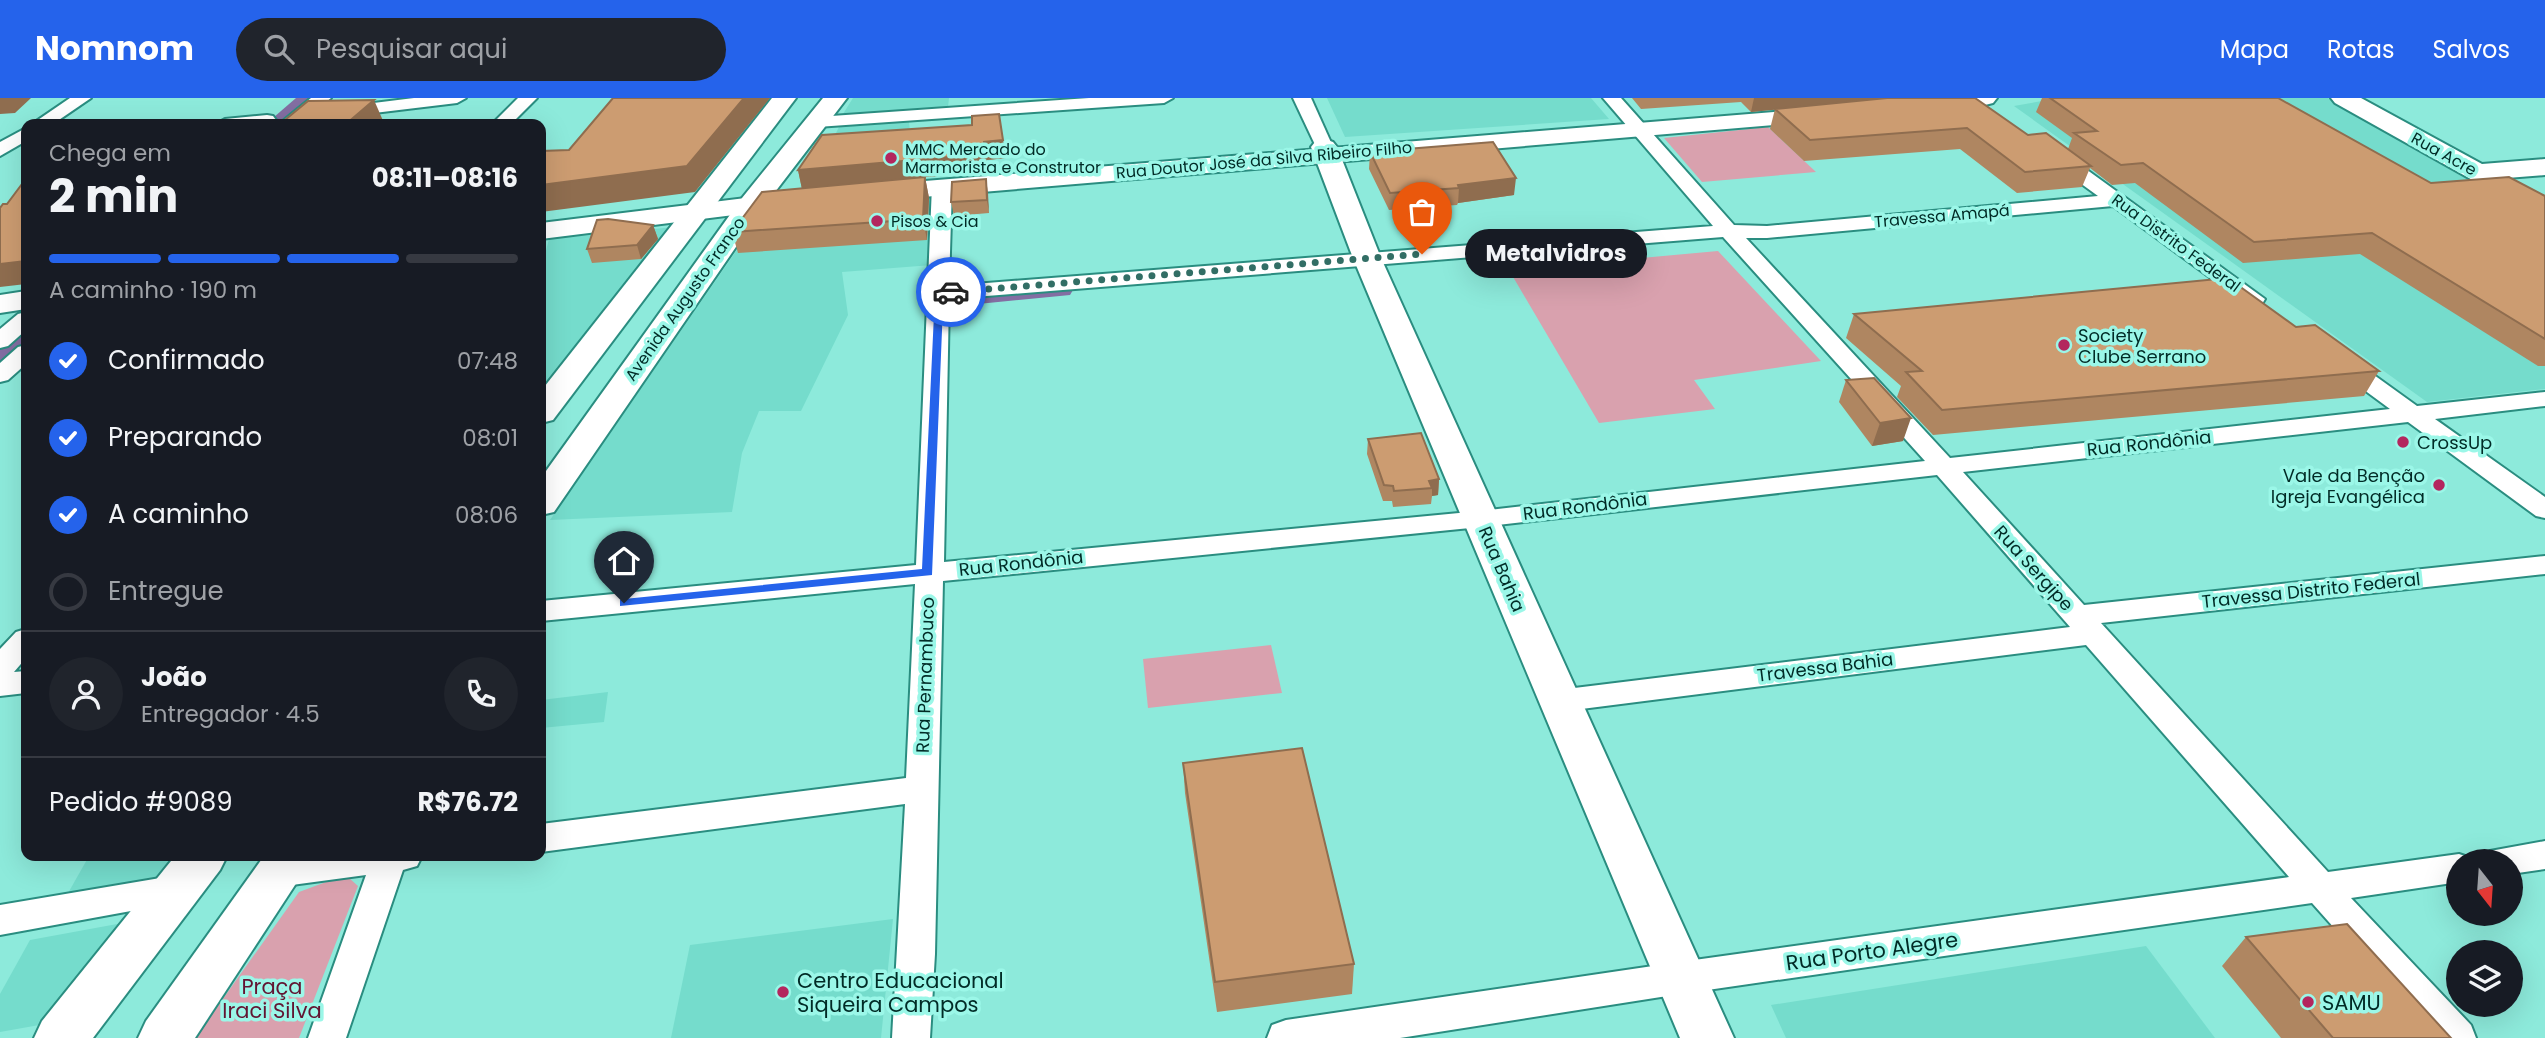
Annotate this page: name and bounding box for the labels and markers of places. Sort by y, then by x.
place label: MMC Mercado do Marmorista e Construtor [905,138,1101,179]
marker: MMC Mercado do Marmorista e Construtor [883,150,899,166]
pin [1392,182,1452,254]
place label: Pisos & Cia [891,210,979,233]
marker: Pisos & Cia [869,213,885,229]
callout: Metalvidros [1464,230,1646,278]
place label: Society Clube Serrano [2078,323,2206,369]
marker: Society Clube Serrano [2056,337,2072,353]
place label: CrossUp [2417,430,2492,455]
marker: CrossUp [2395,434,2411,450]
place label: Vale da Benção Igreja Evangélica [2271,463,2425,509]
marker: Vale da Benção Igreja Evangélica [2431,477,2447,493]
pin [594,531,654,603]
place label: Centro Educacional Siqueira Campos [797,966,1004,1019]
marker: Centro Educacional Siqueira Campos [775,984,791,1000]
place label: SAMU [2322,988,2381,1017]
marker: SAMU [2300,994,2316,1010]

